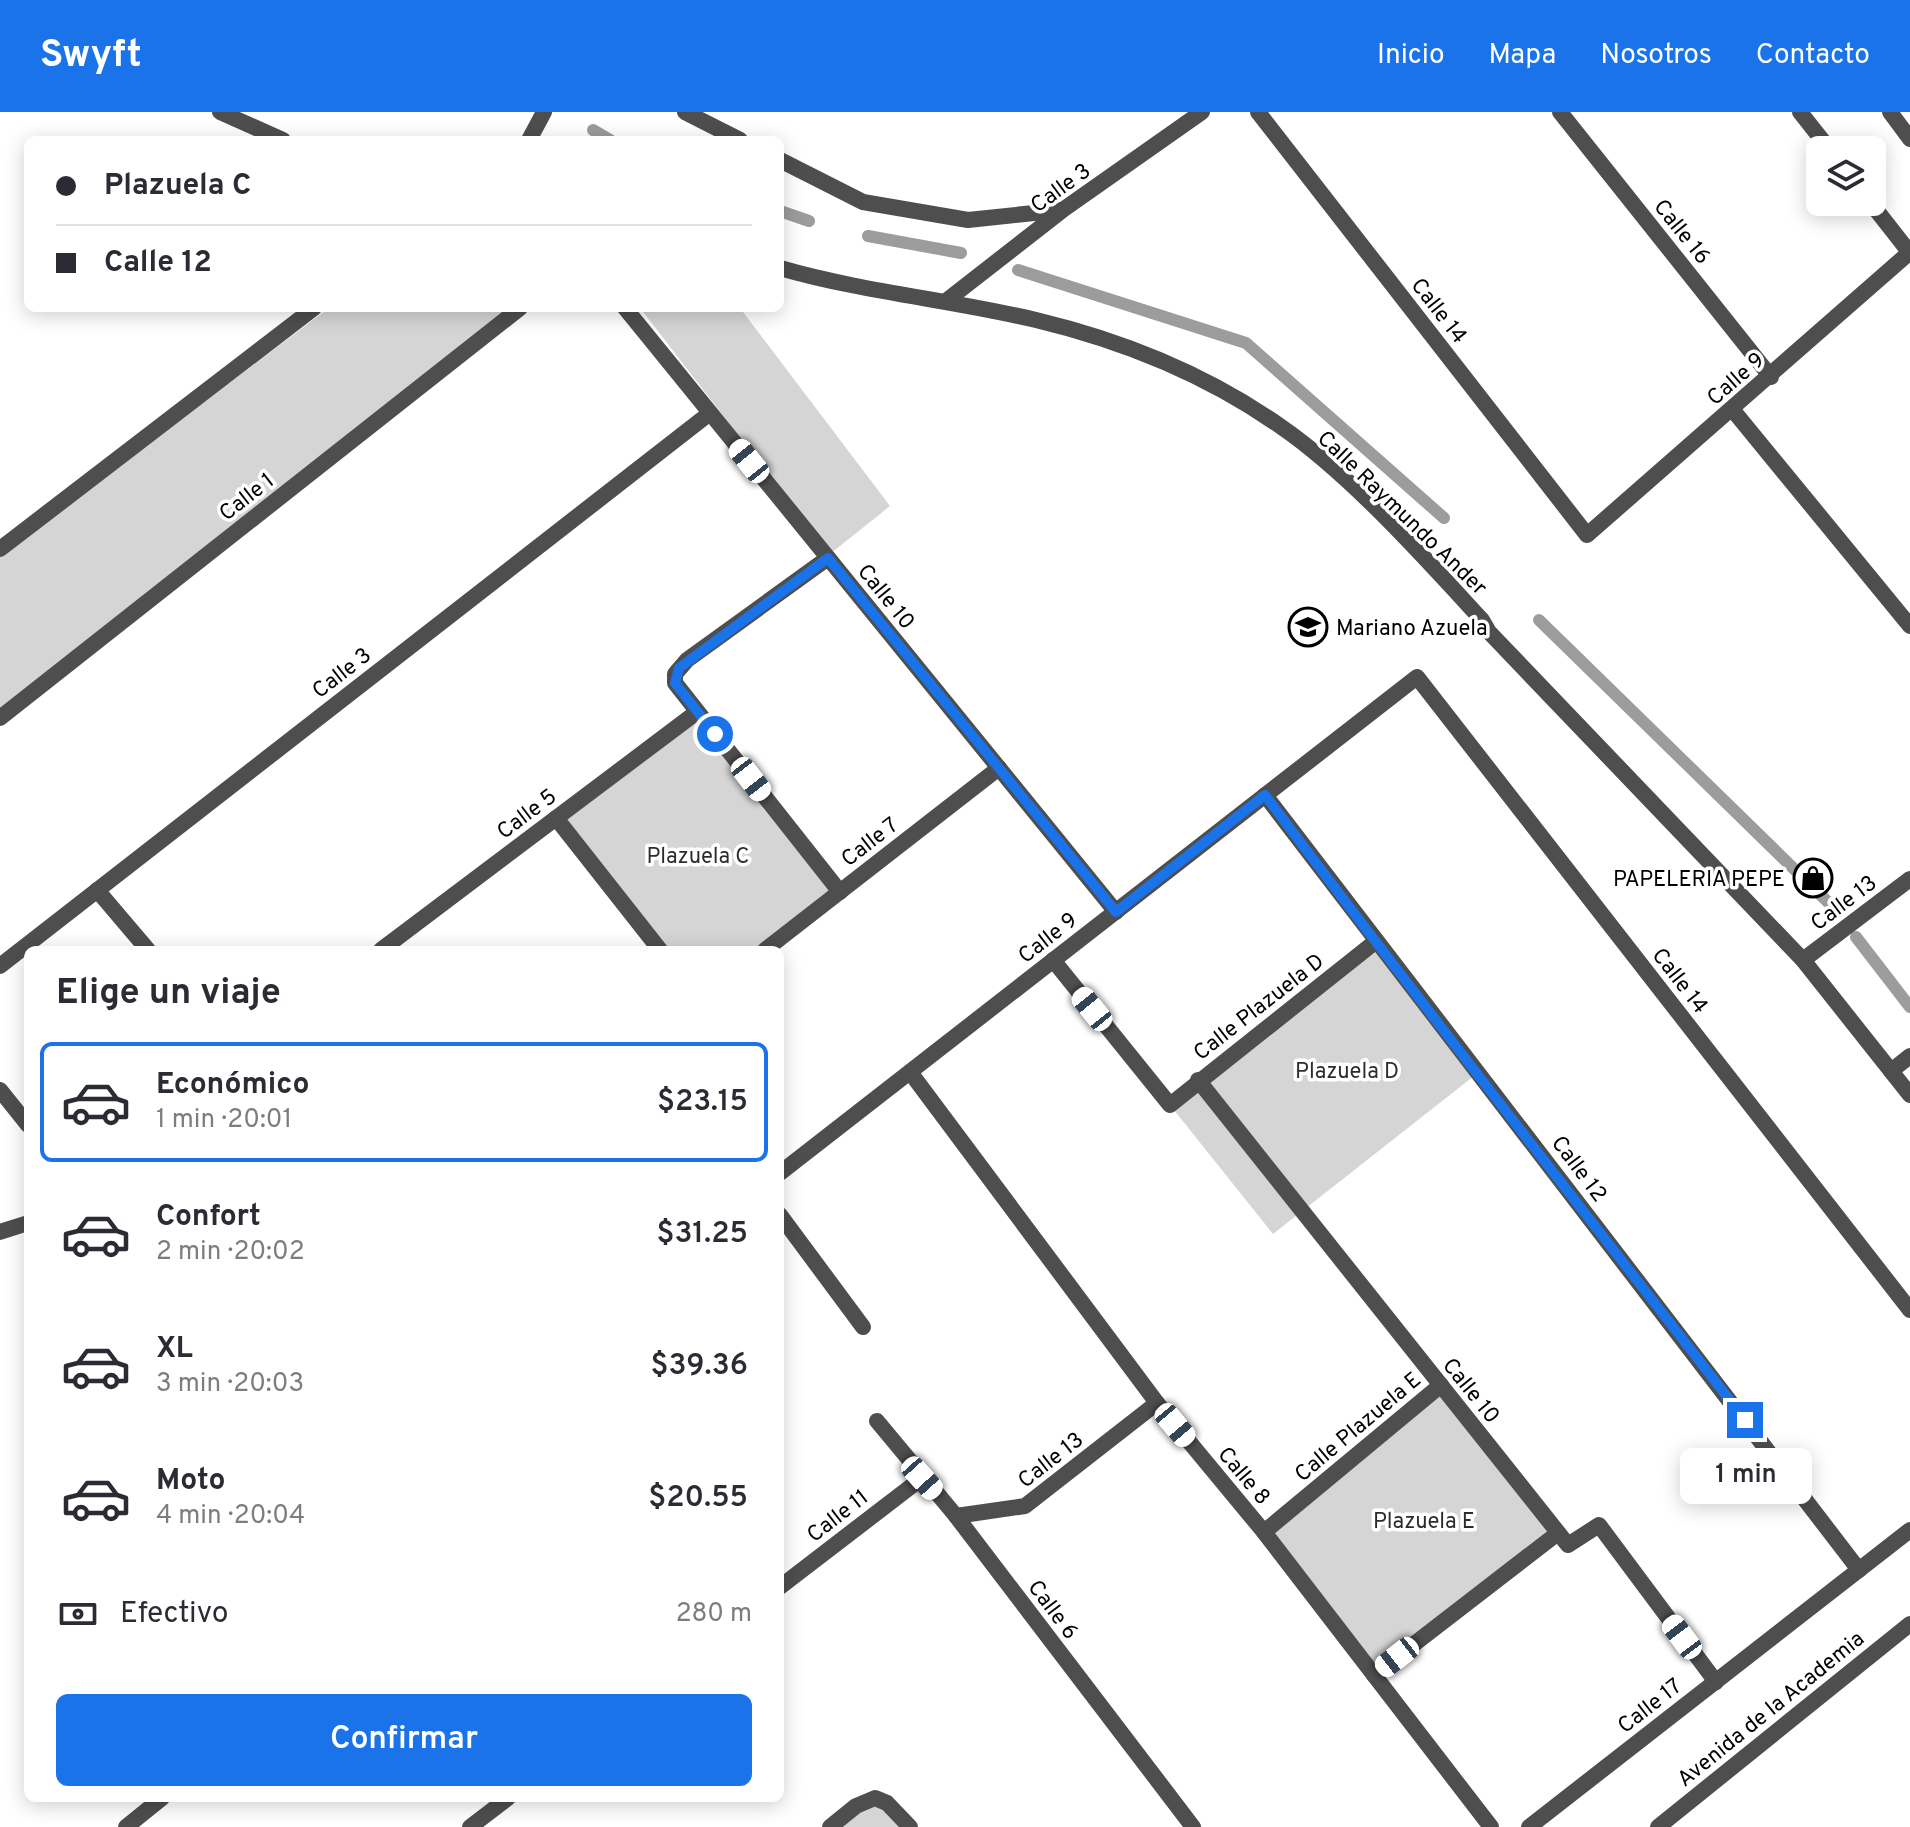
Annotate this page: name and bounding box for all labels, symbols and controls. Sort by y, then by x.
text: Swyft [40,32,142,81]
text: Inicio [1377,38,1445,74]
text: Mapa [1489,38,1556,74]
text: Nosotros [1600,38,1712,74]
text: Contacto [1756,38,1870,74]
map controls [1806,136,1886,216]
button: layers [1806,136,1886,216]
street label: Calle 3 [1026,158,1097,220]
text: Plazuela C [104,168,251,205]
street label: Calle 16 [1647,195,1715,270]
text: Calle 12 [104,245,212,282]
street label: Calle 14 [1404,273,1472,350]
street label: Calle 9 [1702,348,1771,412]
street label: Calle Raymundo Ander [1311,426,1492,602]
car [725,435,773,487]
street label: Calle 1 [215,468,280,528]
street label: Calle 10 [850,559,920,636]
school or university icon: Mariano Azuela [1287,606,1329,648]
place label: Mariano Azuela [1336,616,1488,643]
street label: Calle 3 [308,643,377,705]
route start [697,716,733,752]
car [727,753,775,805]
street label: Calle 5 [492,784,563,846]
street label: Calle 7 [837,812,904,874]
park label: Plazuela C [646,844,750,871]
shop icon: PAPELERIA PEPE [1792,857,1834,899]
place label: PAPELERIA PEPE [1613,867,1785,894]
street label: Calle 13 [1806,870,1883,938]
street label: Calle 9 [1014,908,1083,970]
street label: Calle 14 [1645,943,1713,1020]
street label: Calle Plazuela D [1189,949,1330,1067]
text: Elige un viaje [56,971,281,1017]
car [1068,983,1116,1035]
park label: Plazuela D [1295,1059,1399,1086]
icon: car [60,1066,132,1138]
text: Económico [156,1067,309,1104]
text: $23.15 [657,1084,748,1121]
text: 1 min · 20:01 [156,1104,292,1137]
street label: Calle 12 [1544,1131,1612,1208]
icon: car [60,1198,132,1270]
text: Confort [156,1199,261,1236]
text: $31.25 [656,1216,748,1253]
text: 2 min · 20:02 [156,1236,305,1269]
icon: car [60,1330,132,1402]
text: XL [156,1331,193,1368]
text: $39.36 [651,1348,748,1385]
street label: Calle 10 [1435,1353,1505,1430]
street label: Calle Plazuela E [1290,1367,1427,1489]
text: 3 min · 20:03 [156,1368,304,1401]
car [1150,1399,1200,1451]
route end [1727,1402,1763,1438]
street label: Calle 13 [1013,1427,1090,1495]
street label: Calle 8 [1211,1442,1275,1511]
callout: 1 min [1679,1448,1811,1504]
car [897,1452,947,1504]
text: 1 min [1715,1459,1777,1492]
icon: car [60,1462,132,1534]
text: Moto [156,1463,226,1500]
text: $20.55 [648,1480,748,1517]
street label: Calle 11 [802,1485,875,1549]
text: 4 min · 20:04 [156,1500,305,1533]
park label: Plazuela E [1373,1509,1475,1536]
street label: Calle 6 [1021,1575,1083,1646]
icon: cash [56,1592,100,1636]
text: Efectivo [120,1596,229,1633]
text: 280 m [676,1598,752,1631]
car [1658,1611,1706,1663]
street label: Avenida de la Academia [1673,1626,1871,1794]
car [1371,1633,1423,1681]
street label: Calle 17 [1613,1674,1688,1740]
button: Confirmar [56,1694,752,1786]

